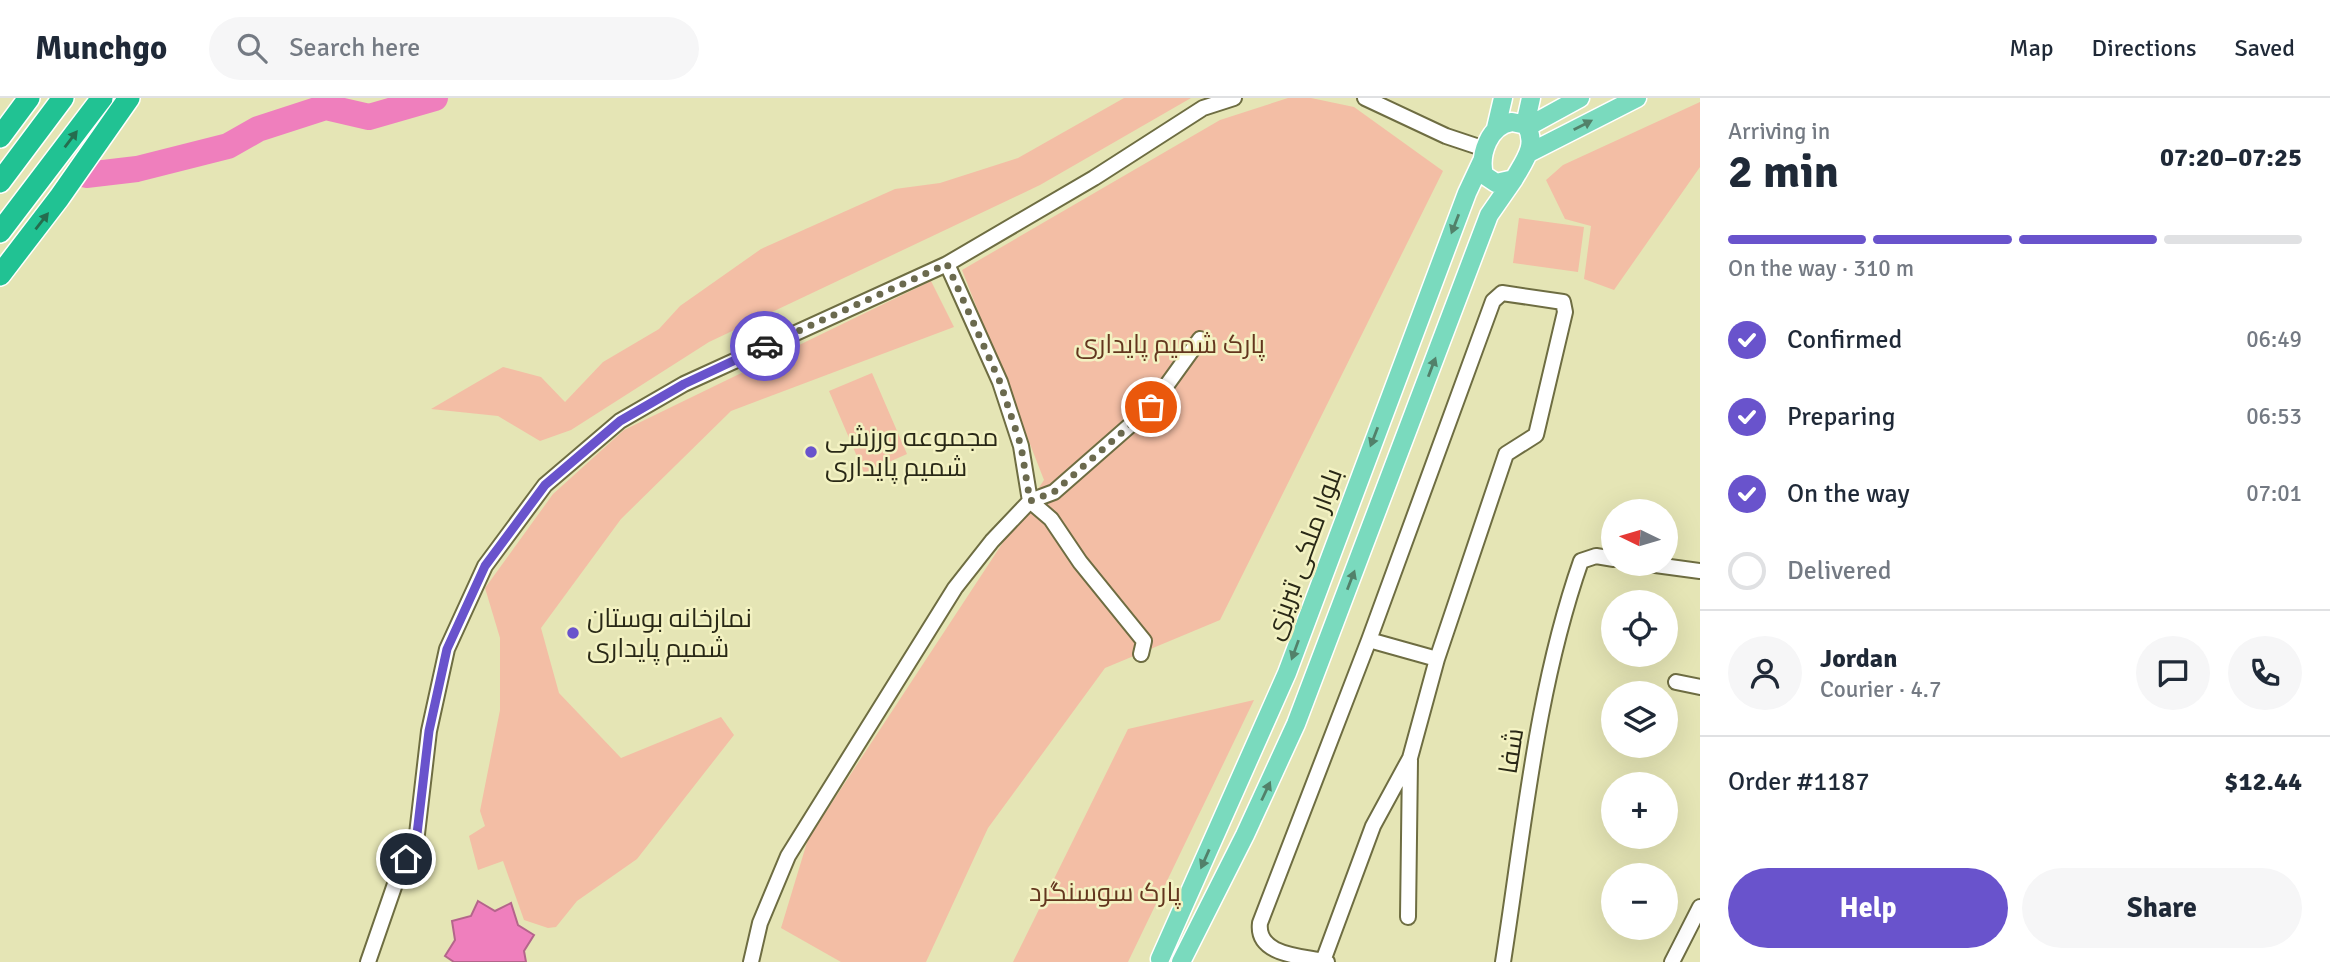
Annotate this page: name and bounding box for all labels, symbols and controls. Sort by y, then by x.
search box [209,17,699,80]
text: Munchgo [35,28,167,69]
icon: search [233,29,271,67]
text: Search here [289,32,420,64]
text: Map [2009,33,2054,63]
text: Directions [2092,33,2197,63]
text: Saved [2235,33,2295,63]
text: Arriving in [1728,117,1830,146]
one-way arrow [1573,120,1593,131]
one-way arrow [63,130,77,148]
text: 07:20–07:25 [2160,142,2302,174]
text: 2 min [1728,144,1839,200]
one-way arrow [34,212,49,230]
one-way arrow [1450,214,1461,235]
text: On the way · 310 m [1728,254,1914,283]
courier [730,311,800,381]
icon: check [1728,321,1766,359]
text: Confirmed [1787,324,1902,356]
text: 06:49 [2246,325,2302,354]
icon: car [746,327,784,365]
park label: پارک شمیم پایداری [1075,329,1265,362]
one-way arrow [1427,357,1438,378]
pin [1121,377,1181,437]
icon: bag [1132,388,1170,426]
icon: check [1728,398,1766,436]
text: Preparing [1787,401,1895,433]
text: 06:53 [2246,402,2302,431]
place label: مجموعه ورزشی شمیم پایداری [825,422,998,485]
one-way arrow [1369,426,1380,447]
marker: مجموعه ورزشی شمیم پایداری [803,444,819,460]
street label: بلوار ملکى تبریزى [1258,464,1350,645]
icon: check [1728,475,1766,513]
text: On the way [1787,478,1910,510]
text: 07:01 [2246,479,2302,508]
north arrow [1601,499,1678,576]
map controls [1601,499,1678,940]
text: Delivered [1787,555,1892,587]
one-way arrow [1346,569,1357,590]
button: locate [1601,590,1678,667]
place label: نمازخانه بوستان شمیم پایداری [587,603,752,666]
marker: نمازخانه بوستان شمیم پایداری [565,625,581,641]
button: person [1728,636,1802,710]
button: chat [2136,636,2210,710]
button: phone [2228,636,2302,710]
one-way arrow [1289,639,1300,660]
text: Jordan [1820,643,1897,675]
text: Courier · 4.7 [1820,675,1941,704]
button: layers [1601,681,1678,758]
street label: شفا [1493,726,1531,776]
text: Order #1187 [1728,766,1869,798]
text: $12.44 [2224,766,2302,798]
button: + [1601,772,1678,849]
one-way arrow [1260,780,1271,801]
pin [376,829,436,889]
icon: home [387,840,425,878]
one-way arrow [1199,848,1210,869]
button: − [1601,863,1678,940]
button: Help [1728,868,2008,948]
button: Share [2022,868,2302,948]
park label: پارک سوسنگرد [1029,877,1181,909]

